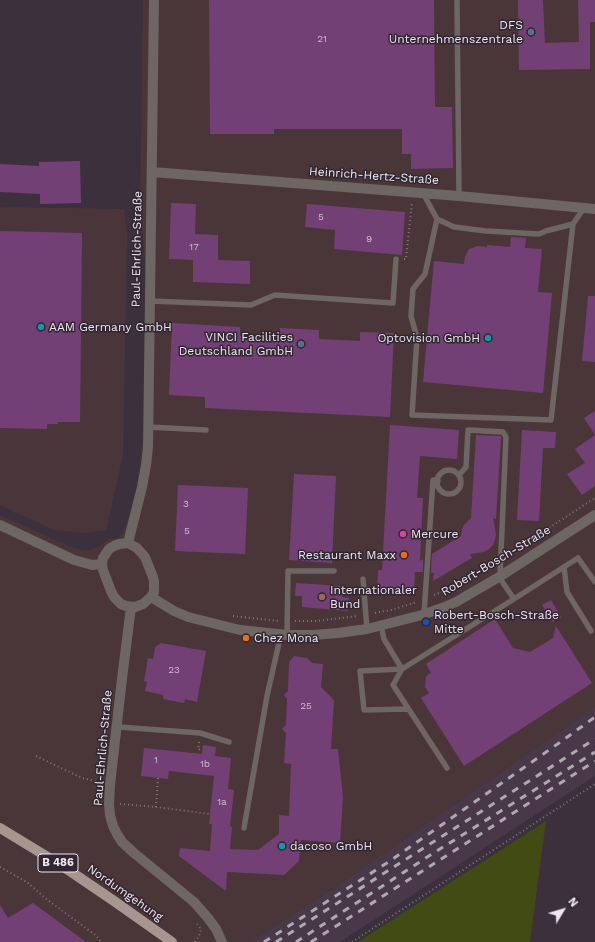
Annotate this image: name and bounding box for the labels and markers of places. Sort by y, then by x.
place label: DFS Unternehmenszentrale [389,18,523,46]
marker: DFS Unternehmenszentrale [526,27,536,37]
place label: AAM Germany GmbH [49,320,172,334]
marker: AAM Germany GmbH [36,322,46,332]
place label: VINCI Facilities Deutschland GmbH [179,330,293,358]
place label: Optovision GmbH [377,331,480,345]
marker: Optovision GmbH [483,333,493,343]
marker: VINCI Facilities Deutschland GmbH [296,339,306,349]
place label: Mercure [411,527,459,541]
marker: Mercure [398,529,408,539]
place label: Restaurant Maxx [298,548,396,562]
marker: Restaurant Maxx [399,550,409,560]
place label: Internationaler Bund [330,583,417,611]
marker: Internationaler Bund [317,592,327,602]
place label: Robert-Bosch-Straße Mitte [434,608,559,636]
marker: Robert-Bosch-Straße Mitte [421,617,431,627]
place label: Chez Mona [254,631,319,645]
marker: Chez Mona [241,633,251,643]
place label: dacoso GmbH [290,839,372,853]
marker: dacoso GmbH [277,841,287,851]

